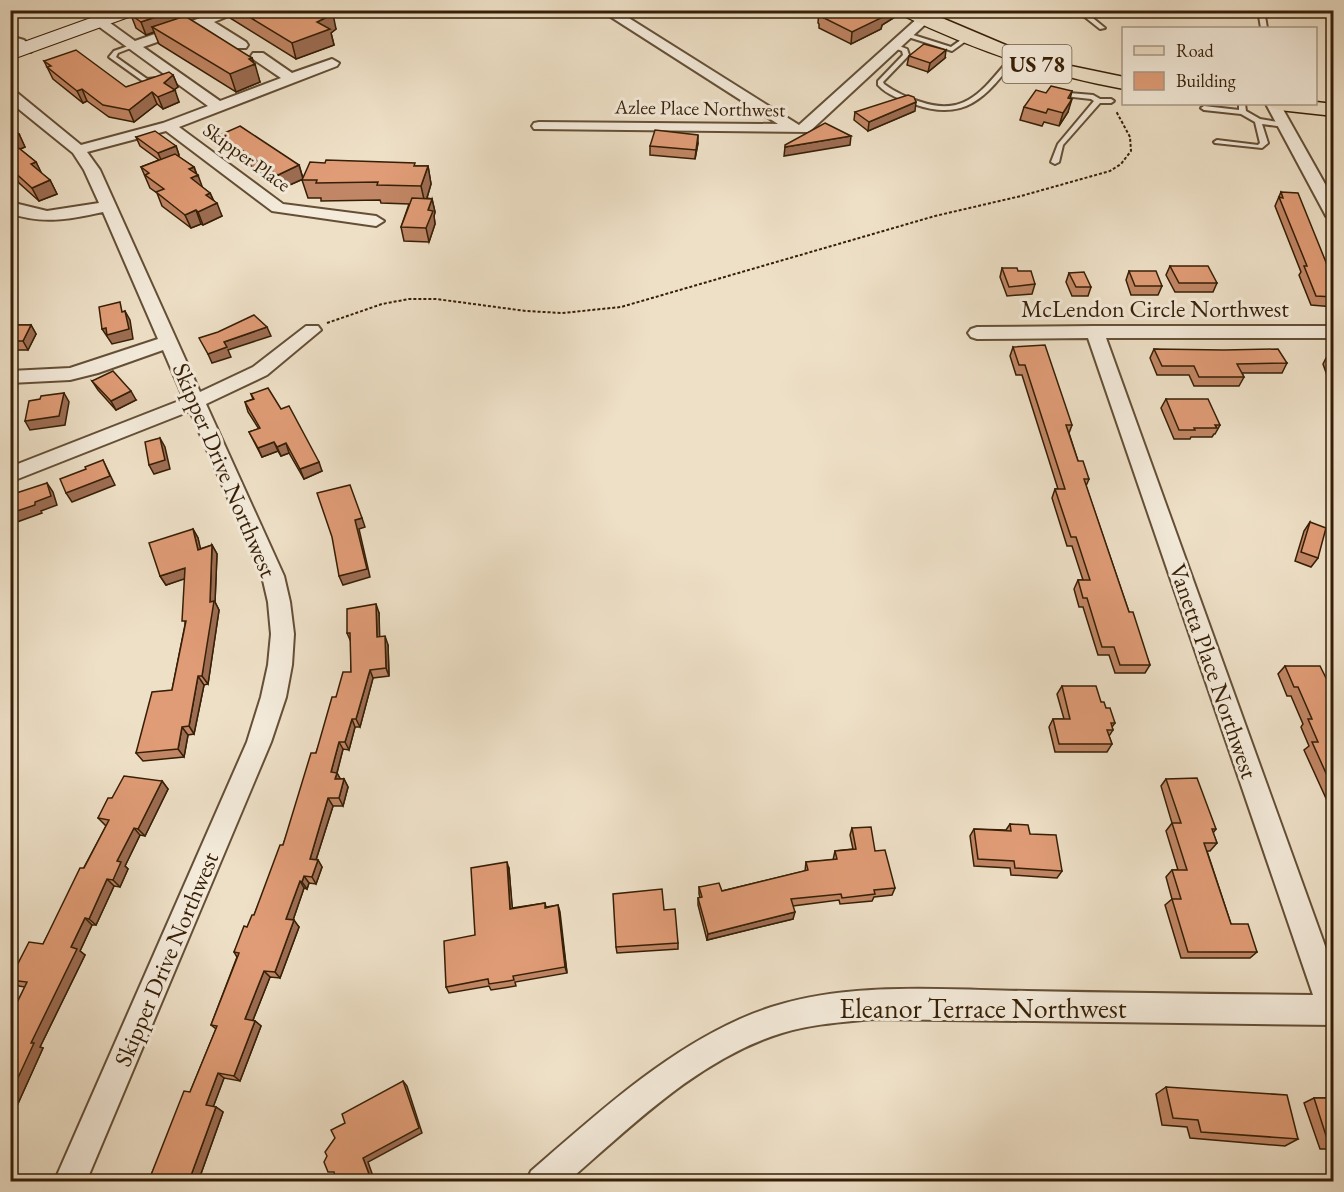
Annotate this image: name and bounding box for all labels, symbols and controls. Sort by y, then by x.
legend [1122,27,1317,105]
text: Road [1176,39,1215,62]
road number: US 78 [1002,45,1072,83]
text: Building [1176,69,1236,92]
street label: Azlee Place Northwest [613,93,786,123]
street label: Skipper Place [198,116,296,198]
street label: McLendon Circle Northwest [1021,293,1289,324]
street label: Skipper Drive Northwest [166,358,284,582]
street label: Vanetta Place Northwest [1163,559,1266,783]
street label: Skipper Drive Northwest [107,847,225,1071]
street label: Eleanor Terrace Northwest [839,990,1127,1026]

